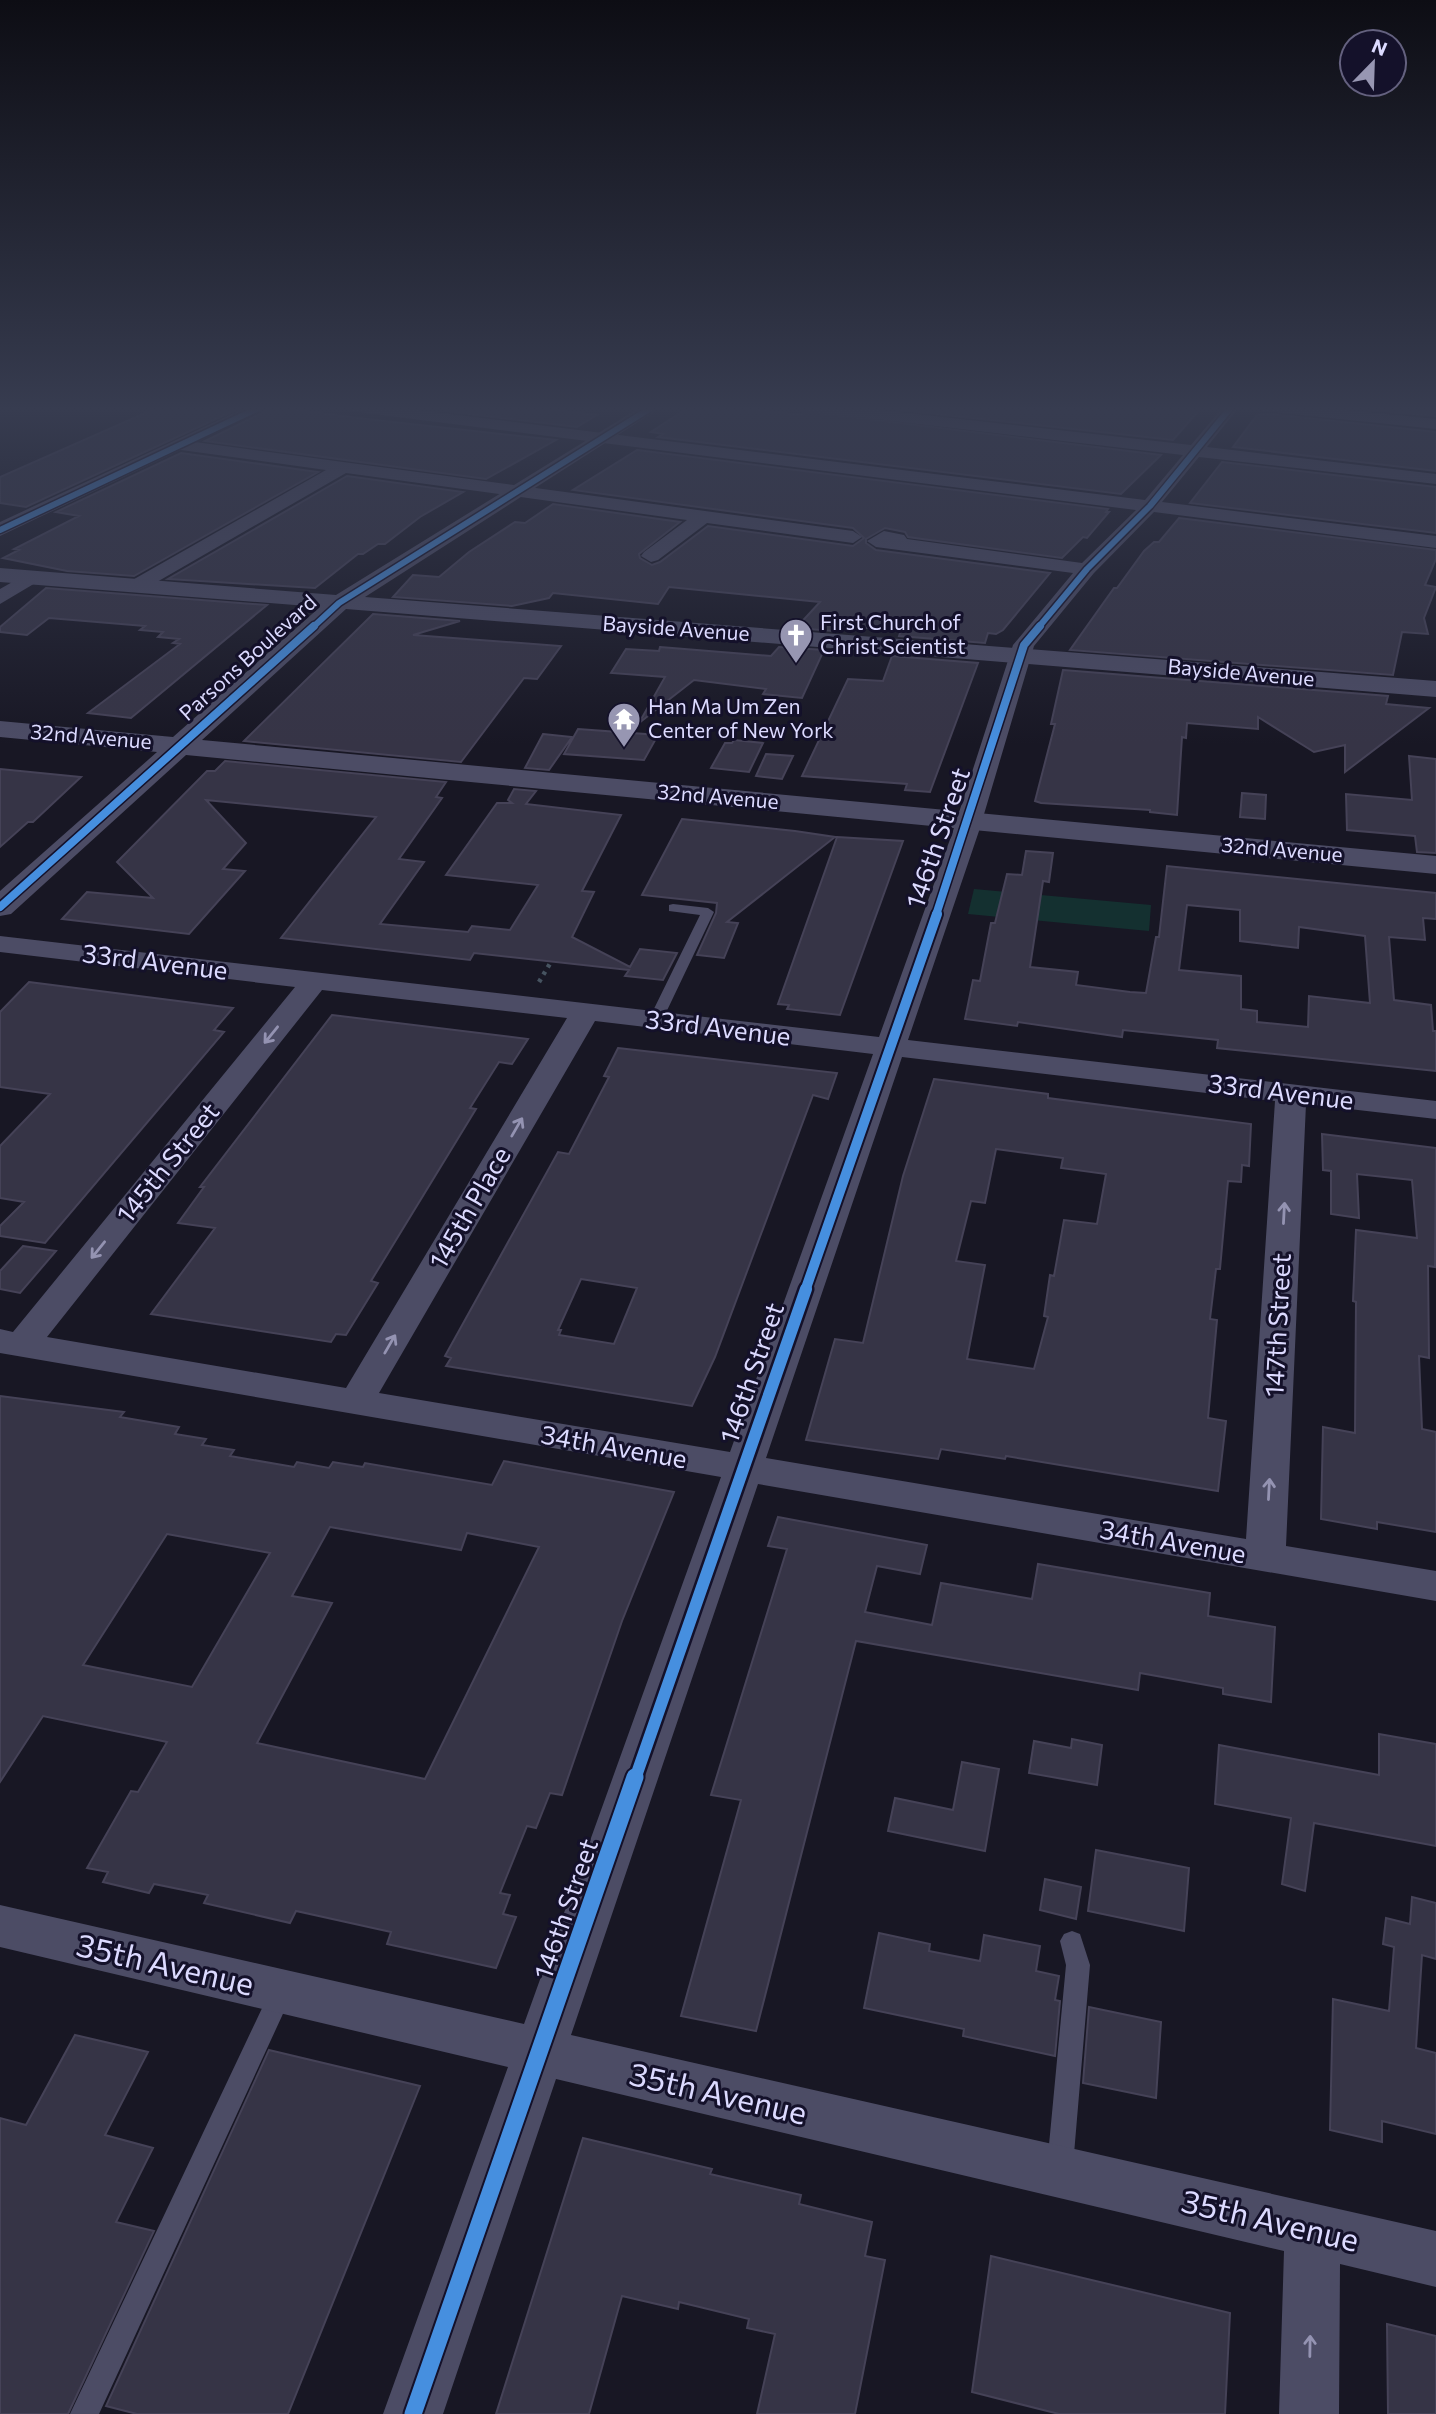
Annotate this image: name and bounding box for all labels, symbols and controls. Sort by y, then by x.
north arrow [1338,28,1408,98]
text: N [1369,34,1391,60]
street label: Parsons Boulevard [173,589,321,725]
place label: First Church of Christ Scientist [820,609,966,658]
street label: Bayside Avenue [602,610,750,645]
church icon: First Church of Christ Scientist [777,616,815,665]
street label: Bayside Avenue [1167,653,1316,690]
place label: Han Ma Um Zen Center of New York [648,693,834,742]
temple icon: Han Ma Um Zen Center of New York [605,700,643,749]
street label: 32nd Avenue [29,718,153,753]
street label: 146th Street [898,763,975,912]
street label: 32nd Avenue [656,778,780,813]
street label: 32nd Avenue [1220,831,1344,866]
street label: 33rd Avenue [81,936,230,985]
street label: 33rd Avenue [644,1002,793,1051]
one-way arrow [264,1025,279,1043]
street label: 33rd Avenue [1207,1066,1356,1115]
street label: 145th Street [109,1096,225,1228]
one-way arrow [511,1117,524,1138]
street label: 145th Place [421,1141,516,1274]
one-way arrow [1278,1202,1291,1225]
one-way arrow [91,1241,106,1259]
street label: 147th Street [1257,1252,1296,1398]
street label: 146th Street [712,1298,789,1447]
one-way arrow [383,1335,397,1355]
street label: 34th Avenue [539,1417,690,1474]
one-way arrow [1263,1479,1276,1501]
street label: 34th Avenue [1098,1512,1249,1569]
street label: 146th Street [526,1834,603,1983]
street label: 35th Avenue [73,1923,258,2003]
street label: 35th Avenue [626,2052,811,2132]
street label: 35th Avenue [1178,2179,1363,2259]
one-way arrow [1303,2335,1317,2358]

